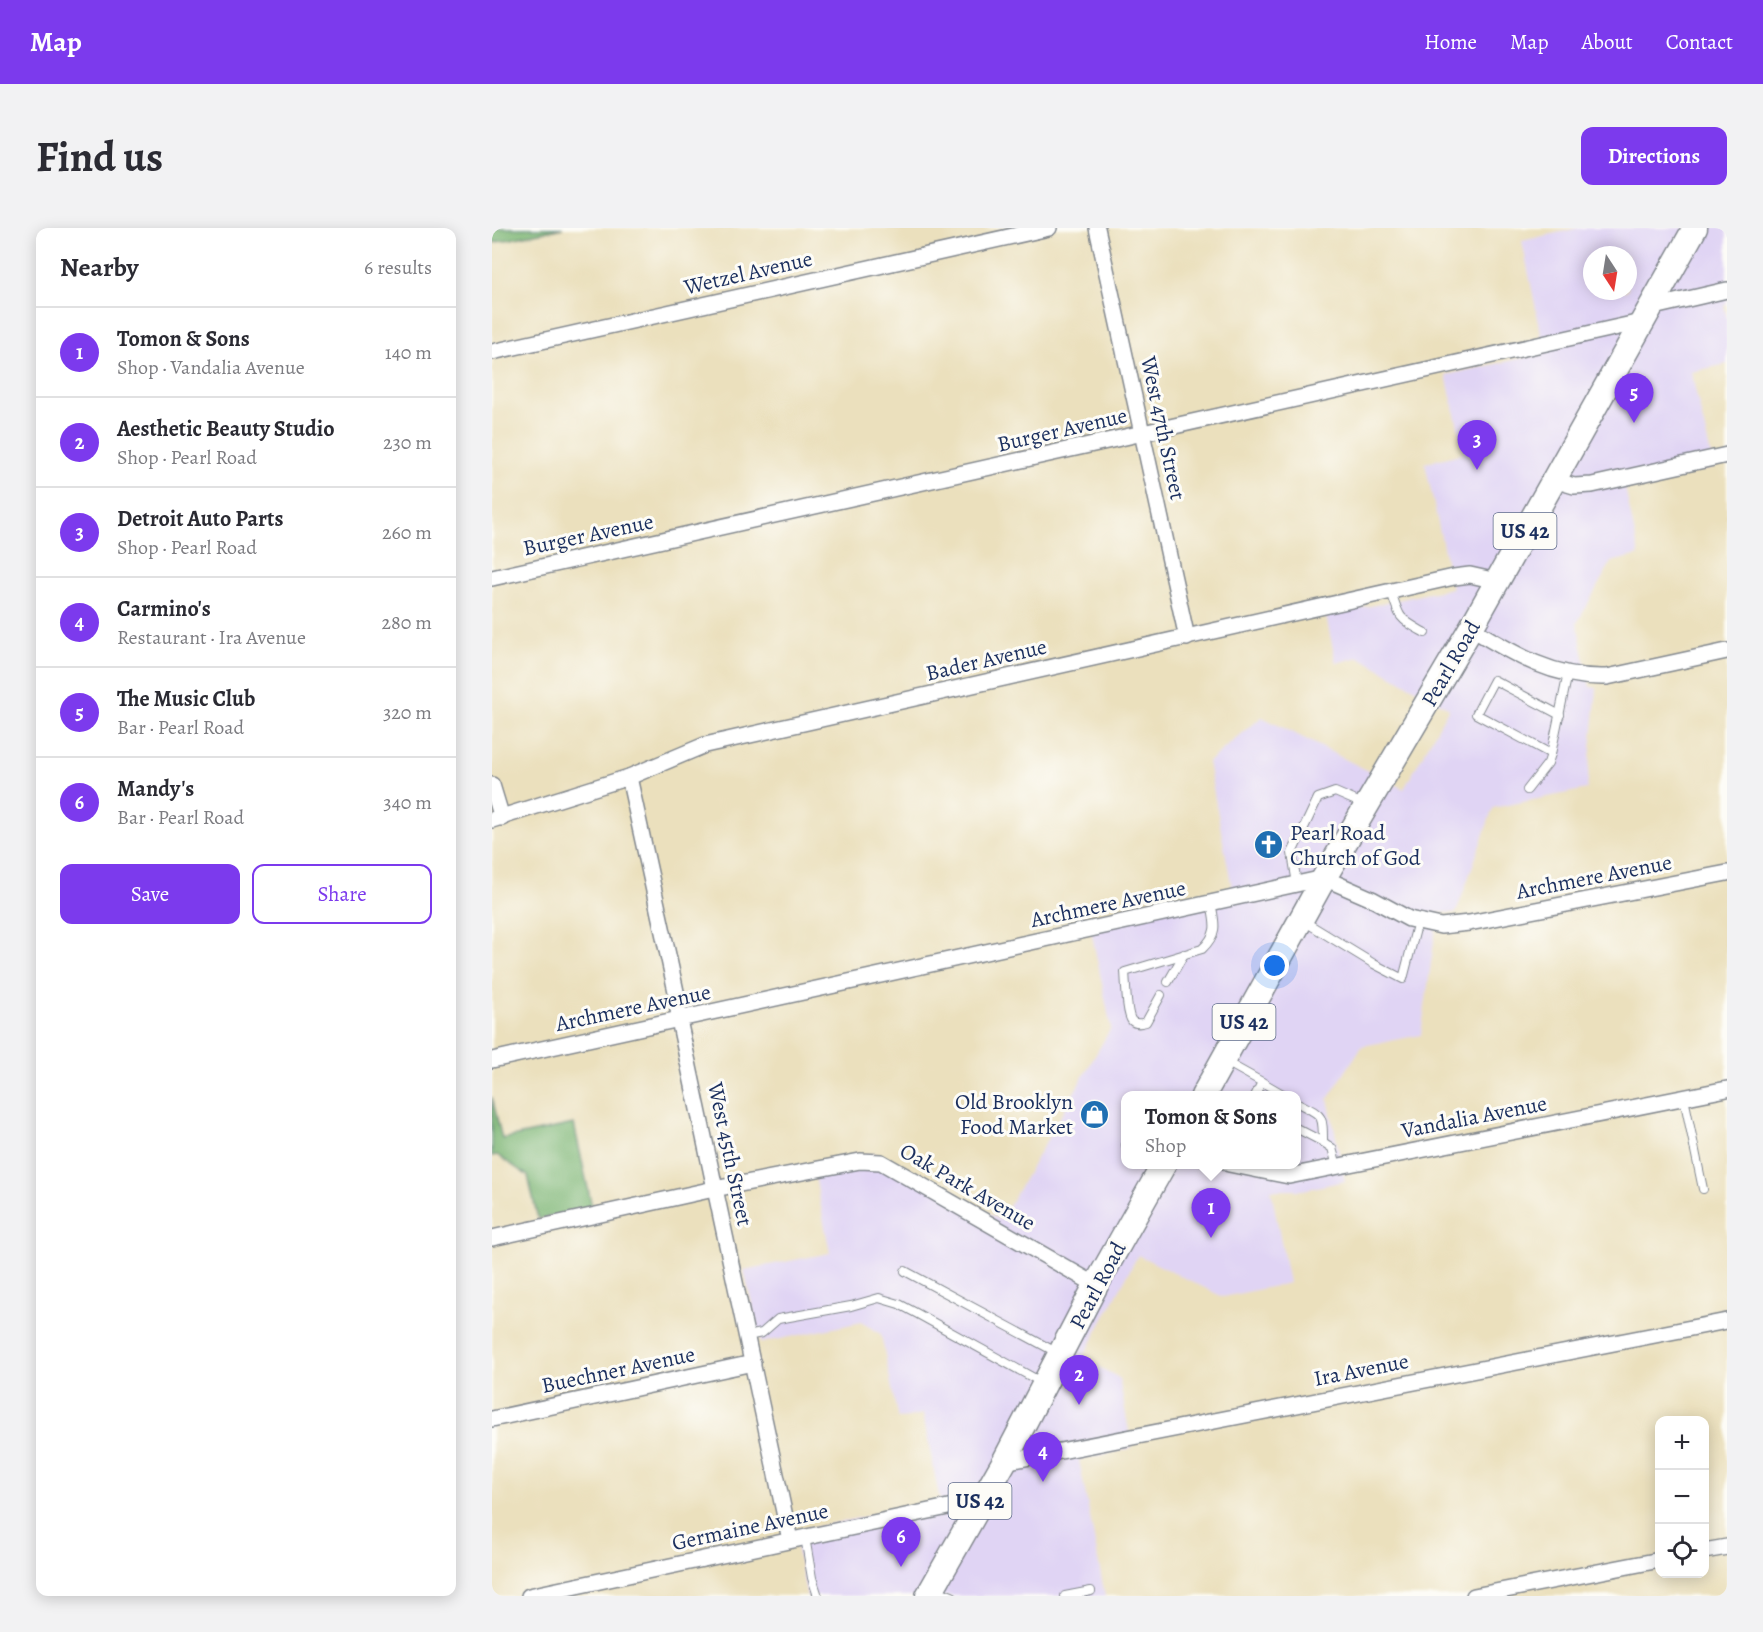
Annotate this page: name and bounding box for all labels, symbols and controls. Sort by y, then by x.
text: Map [30,23,82,61]
text: Home [1424,28,1477,56]
text: Map [1510,28,1548,56]
text: About [1581,28,1633,56]
text: Contact [1666,28,1733,56]
button: Directions [1581,127,1727,185]
text: Find us [36,128,163,185]
street label: Wetzel Avenue [680,244,816,303]
north arrow [1583,246,1637,300]
text: Nearby [60,250,139,285]
text: 6 results [364,254,432,281]
text: Tomon & Sons [117,324,250,354]
text: 1 [76,339,83,366]
text: 140 m [385,339,432,366]
street label: West 47th Street [1133,353,1193,503]
text: Shop · Vandalia Avenue [117,354,305,381]
pin: 5 [1614,374,1654,423]
street label: Burger Avenue [994,400,1130,460]
text: Aesthetic Beauty Studio [117,414,335,444]
pin: 3 [1458,420,1496,470]
text: 2 [75,429,84,456]
text: 230 m [383,429,432,456]
text: Shop · Pearl Road [117,444,257,471]
text: Detroit Auto Parts [117,504,283,534]
street label: Burger Avenue [520,507,656,563]
road number: US 42 [1494,513,1556,549]
text: 3 [75,519,84,546]
text: 260 m [382,519,432,546]
text: Shop · Pearl Road [117,534,257,561]
text: Carmino's [117,594,211,624]
text: 4 [75,609,84,636]
text: 280 m [382,609,432,636]
street label: Pearl Road [1414,615,1488,712]
text: Restaurant · Ira Avenue [117,624,306,651]
street label: Bader Avenue [923,631,1050,688]
text: The Music Club [117,684,255,714]
text: 5 [75,699,84,726]
text: 320 m [383,699,432,726]
text: Bar · Pearl Road [117,714,244,741]
text: Mandy's [117,774,194,804]
text: 6 [75,789,84,816]
text: 340 m [383,789,432,816]
text: Bar · Pearl Road [117,804,244,831]
place label: Pearl Road Church of God [1290,818,1421,873]
church icon: Pearl Road Church of God [1253,829,1285,861]
street label: Archmere Avenue [1513,847,1675,907]
button: Save [60,864,240,924]
button: Share [252,864,432,924]
street label: Archmere Avenue [1027,873,1189,935]
your location [1260,951,1289,980]
street label: Archmere Avenue [552,977,714,1039]
road number: US 42 [1212,1004,1275,1040]
street label: West 45th Street [700,1079,760,1229]
place label: Old Brooklyn Food Market [955,1087,1073,1142]
street label: Vandalia Avenue [1398,1088,1550,1146]
popup [1121,1091,1301,1169]
shop icon: Old Brooklyn Food Market [1078,1098,1110,1130]
text: Tomon & Sons [1145,1102,1277,1132]
text: Shop [1145,1132,1186,1159]
street label: Oak Park Avenue [894,1136,1041,1238]
pin: 1 [1192,1188,1230,1238]
street label: Pearl Road [1062,1236,1134,1335]
street label: Buechner Avenue [539,1339,698,1401]
street label: Ira Avenue [1311,1346,1411,1394]
pin: 2 [1060,1356,1098,1405]
map controls [1655,1416,1709,1578]
button: + [1655,1416,1709,1470]
pin: 4 [1024,1432,1062,1482]
button: − [1655,1470,1709,1524]
road number: US 42 [948,1483,1012,1519]
street label: Germaine Avenue [669,1496,831,1558]
pin: 6 [882,1518,920,1567]
button: locate [1655,1524,1709,1578]

